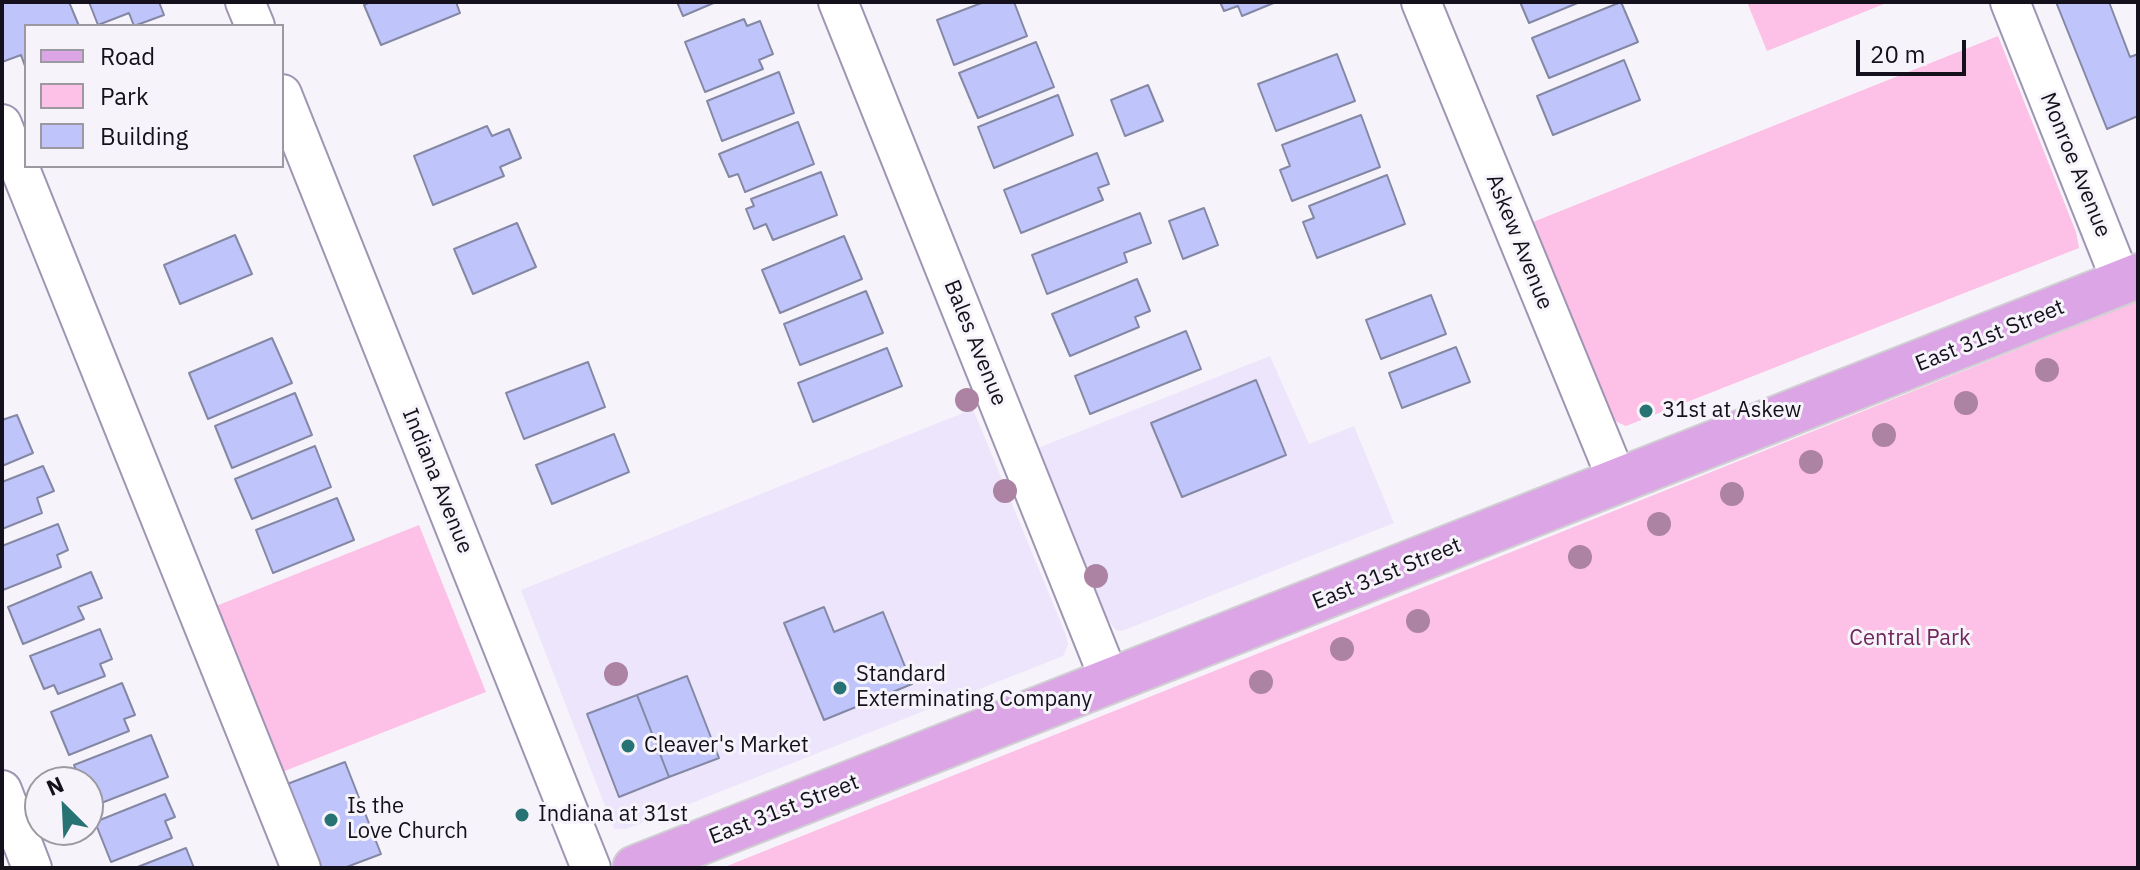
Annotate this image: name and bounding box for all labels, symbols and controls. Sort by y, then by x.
legend [24,24,284,168]
scale bar [1860,24,1970,74]
text: 20 m [1870,38,1925,70]
text: Road [100,40,155,72]
text: Park [100,80,149,112]
street label: Monroe Avenue [2034,89,2116,241]
text: Building [100,120,188,152]
street label: Askew Avenue [1480,171,1558,313]
street label: Bales Avenue [938,276,1012,410]
street label: East 31st Street [1912,294,2068,378]
place label: 31st at Askew [1662,398,1801,424]
marker: 31st at Askew [1637,402,1655,420]
street label: Indiana Avenue [396,405,478,557]
street label: East 31st Street [1309,532,1465,616]
park label: Central Park [1849,626,1971,652]
place label: Standard Exterminating Company [856,662,1092,714]
marker: Standard Exterminating Company [831,679,849,697]
place label: Cleaver's Market [644,733,809,759]
marker: Cleaver's Market [619,737,637,755]
north arrow [24,766,104,846]
text: N [42,769,68,802]
street label: East 31st Street [705,769,863,851]
place label: Is the Love Church [347,794,468,846]
place label: Indiana at 31st [538,802,688,828]
marker: Indiana at 31st [513,806,531,824]
marker: Is the Love Church [322,811,340,829]

